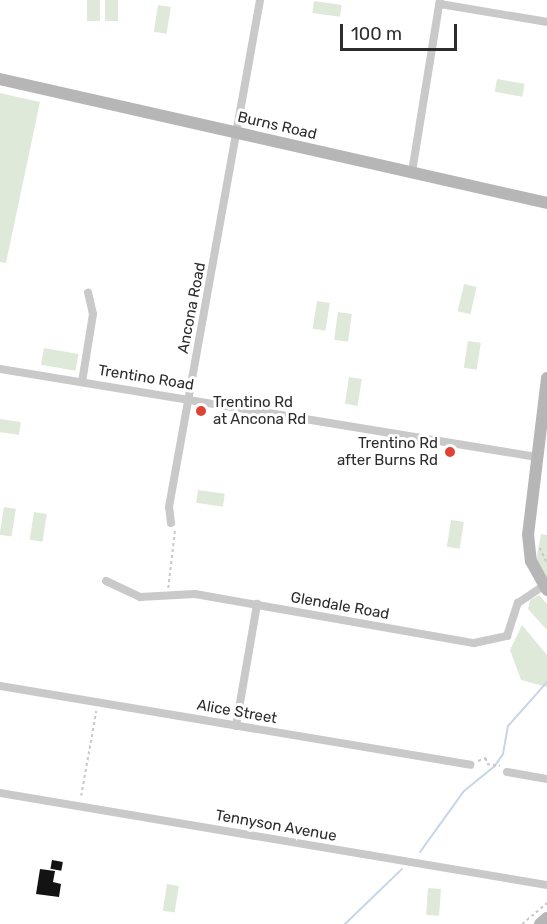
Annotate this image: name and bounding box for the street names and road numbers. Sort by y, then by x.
street label: Burns Road [236,108,318,144]
street label: Ancona Road [174,261,210,355]
street label: Trentino Road [97,362,195,394]
street label: Glendale Road [289,588,391,624]
street label: Alice Street [196,696,278,728]
street label: Tennyson Avenue [214,806,338,846]

